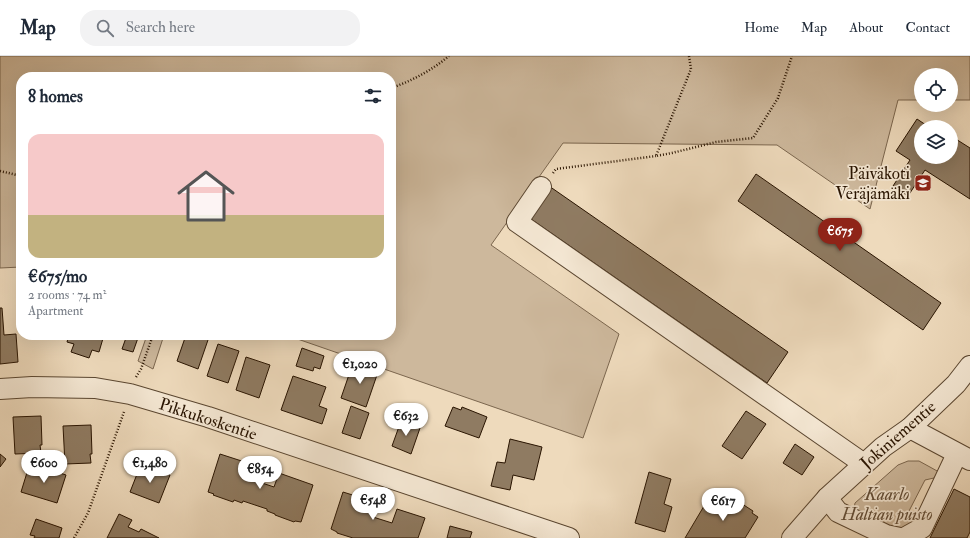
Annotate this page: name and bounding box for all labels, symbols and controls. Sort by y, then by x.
search box [80,10,360,46]
text: Map [20,16,56,40]
icon: search [94,17,116,39]
text: Search here [126,18,195,37]
text: Home [744,19,779,36]
text: Map [801,19,827,36]
text: About [849,19,883,36]
text: Contact [905,19,950,36]
map controls [914,68,958,164]
button: locate [914,68,958,112]
icon: filters [362,85,384,107]
text: 8 homes [28,86,83,107]
button: layers [914,120,958,164]
icon: home [170,160,242,232]
place label: Päiväkoti Veräjämäki [835,163,910,204]
school or university icon: Päiväkoti Veräjämäki [913,173,933,193]
pin: €675 [816,218,864,252]
text: €675 [827,223,853,239]
text: €675/mo [28,266,87,287]
text: 2 rooms · 74 m² [28,287,106,303]
text: Apartment [28,303,84,319]
pin: €1,020 [327,351,393,385]
text: €1,020 [342,356,378,372]
street label: Pikkukoskentie [156,393,260,445]
street label: Jokiniementie [855,396,941,475]
pin: €632 [382,403,430,437]
text: €632 [393,408,419,424]
pin: €600 [20,450,68,484]
pin: €1,480 [117,450,183,484]
text: €600 [30,455,58,471]
text: €1,480 [132,455,168,471]
pin: €854 [236,456,284,490]
text: €854 [247,461,273,477]
park label: Kaarlo Haltian puisto [840,484,933,525]
pin: €548 [349,487,397,521]
pin: €617 [699,488,747,522]
text: €548 [360,492,386,508]
text: €617 [711,493,735,509]

